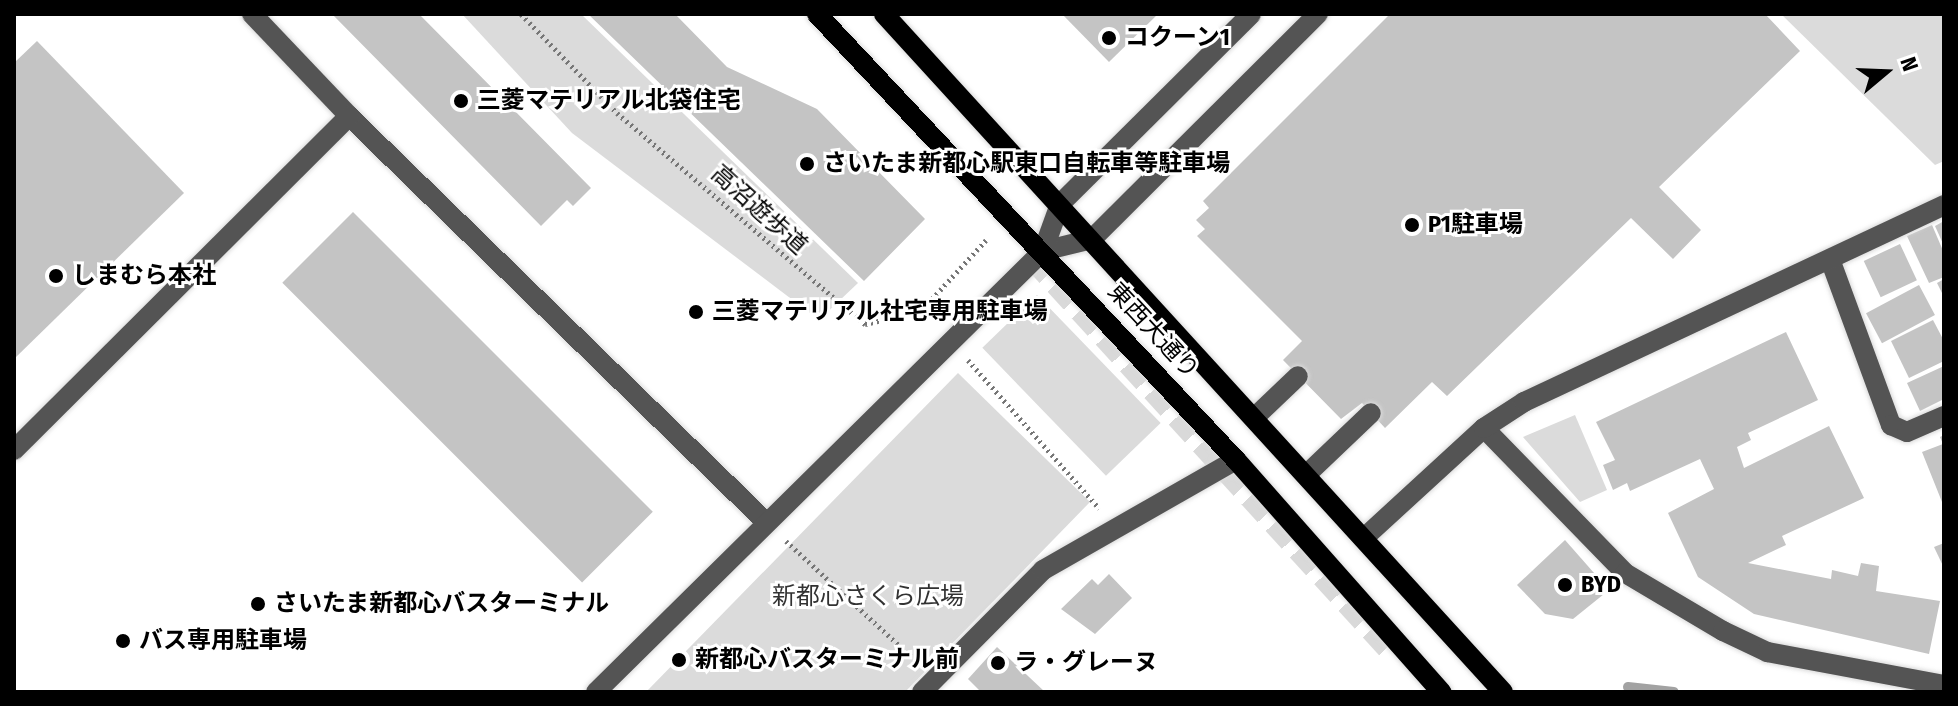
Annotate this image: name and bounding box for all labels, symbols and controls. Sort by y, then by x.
place label: コクーン1 [1125,24,1231,52]
marker: コクーン1 [1100,29,1118,47]
north arrow [1846,32,1926,112]
text: N [1894,53,1924,75]
place label: 三菱マテリアル北袋住宅 [477,87,741,115]
marker: 三菱マテリアル北袋住宅 [452,92,470,110]
place label: さいたま新都心駅東口自転車等駐車場 [823,150,1231,178]
marker: さいたま新都心駅東口自転車等駐車場 [798,155,816,173]
street label: 高沼遊歩道 [705,159,813,261]
place label: P1駐車場 [1428,211,1523,239]
marker: P1駐車場 [1403,216,1421,234]
place label: しまむら本社 [72,262,216,290]
marker: しまむら本社 [47,267,65,285]
street label: 東西大通り [1102,277,1204,385]
place label: 三菱マテリアル社宅専用駐車場 [712,298,1048,326]
marker: 三菱マテリアル社宅専用駐車場 [687,303,705,321]
place label: BYD [1581,571,1621,599]
marker: BYD [1556,576,1574,594]
park label: 新都心さくら広場 [772,583,964,611]
place label: さいたま新都心バスターミナル [274,590,610,618]
marker: さいたま新都心バスターミナル [249,595,267,613]
place label: バス専用駐車場 [139,627,307,655]
marker: バス専用駐車場 [114,632,132,650]
place label: 新都心バスターミナル前 [695,646,959,674]
place label: ラ・グレーヌ [1014,649,1158,677]
marker: 新都心バスターミナル前 [670,651,688,669]
marker: ラ・グレーヌ [989,654,1007,672]

